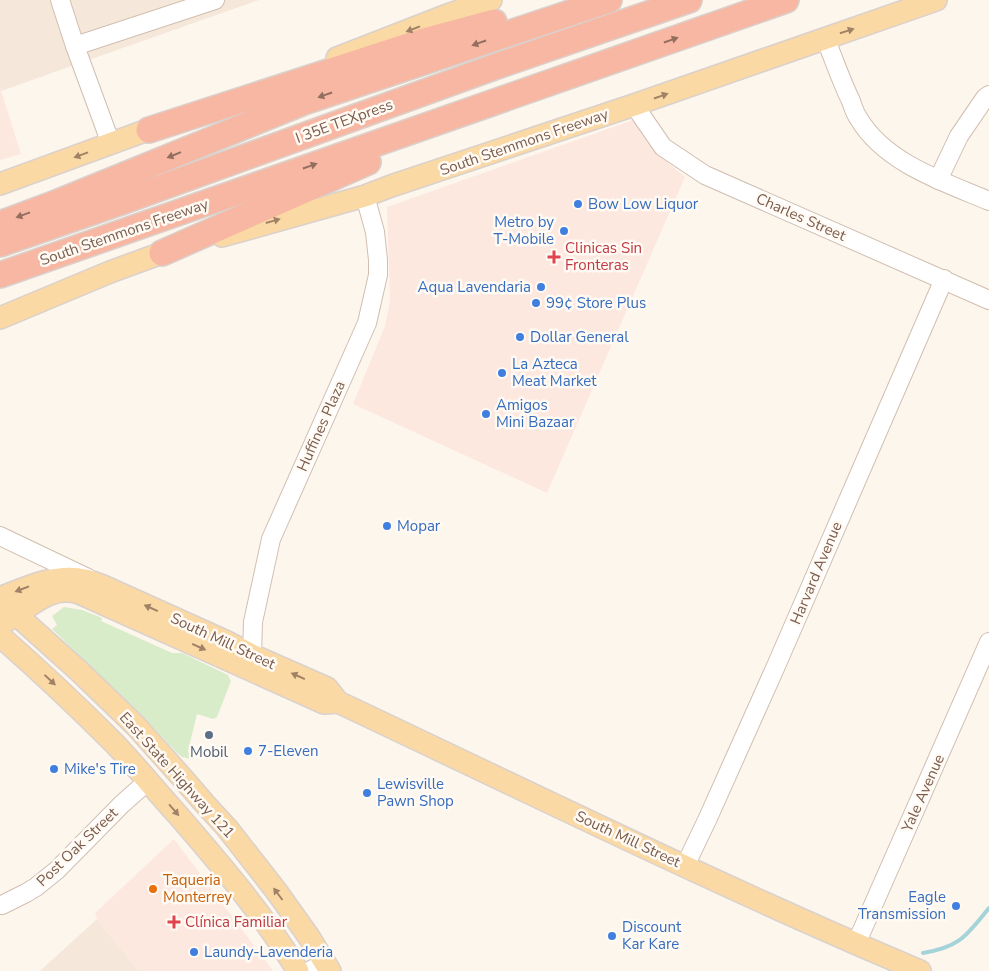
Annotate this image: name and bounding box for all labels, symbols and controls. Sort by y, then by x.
one-way arrow [406,25,420,33]
one-way arrow [840,26,855,34]
one-way arrow [663,36,678,43]
one-way arrow [472,40,487,48]
one-way arrow [653,91,668,99]
one-way arrow [318,92,333,99]
street label: I 35E TEXpress [293,94,395,148]
street label: South Stemmons Freeway [437,104,611,180]
one-way arrow [73,151,88,159]
one-way arrow [166,151,181,159]
one-way arrow [303,162,318,170]
street label: Charles Street [753,188,850,246]
street label: South Stemmons Freeway [37,194,211,270]
place label: Bow Low Liquor [588,194,699,214]
marker: Bow Low Liquor [572,198,584,210]
one-way arrow [16,212,31,219]
place label: Metro by T-Mobile [494,212,554,249]
one-way arrow [266,217,281,225]
marker: Metro by T-Mobile [558,225,570,237]
place label: Clinicas Sin Fronteras [565,238,642,275]
marker: Clinicas Sin Fronteras [547,250,561,264]
place label: Aqua Lavendaria [418,277,531,297]
marker: Aqua Lavendaria [535,281,547,293]
place label: 99¢ Store Plus [546,293,646,313]
marker: 99¢ Store Plus [530,297,542,309]
place label: Dollar General [530,327,629,347]
marker: Dollar General [514,331,526,343]
place label: La Azteca Meat Market [512,354,597,391]
marker: La Azteca Meat Market [496,367,508,379]
street label: Huffines Plaza [292,378,350,474]
place label: Amigos Mini Bazaar [496,395,575,432]
marker: Amigos Mini Bazaar [480,408,492,420]
place label: Mopar [397,516,441,536]
street label: Harvard Avenue [785,519,847,627]
marker: Mopar [381,520,393,532]
one-way arrow [14,585,29,593]
one-way arrow [144,603,158,611]
street label: South Mill Street [167,608,279,674]
one-way arrow [192,644,206,652]
one-way arrow [291,671,305,679]
one-way arrow [43,674,55,686]
street label: East State Highway 121 [115,708,239,842]
marker: Mobil [203,729,215,741]
place label: 7-Eleven [258,741,318,761]
place label: Mobil [190,742,228,762]
marker: 7-Eleven [242,745,254,757]
street label: Yale Avenue [897,751,949,836]
place label: Mike's Tire [64,759,136,779]
marker: Mike's Tire [48,763,60,775]
place label: Lewisville Pawn Shop [377,774,454,811]
marker: Lewisville Pawn Shop [361,787,373,799]
street label: Post Oak Street [32,803,122,891]
one-way arrow [168,804,180,816]
street label: South Mill Street [572,806,684,872]
place label: Taqueria Monterrey [163,870,232,907]
marker: Taqueria Monterrey [147,883,159,895]
place label: Eagle Transmission [858,887,946,924]
one-way arrow [273,888,284,901]
marker: Eagle Transmission [950,900,962,912]
place label: Clínica Familiar [185,912,288,932]
marker: Clínica Familiar [167,915,181,929]
place label: Discount Kar Kare [622,917,682,954]
marker: Discount Kar Kare [606,930,618,942]
place label: Laundy-Lavenderia [204,942,333,962]
marker: Laundy-Lavenderia [188,946,200,958]

